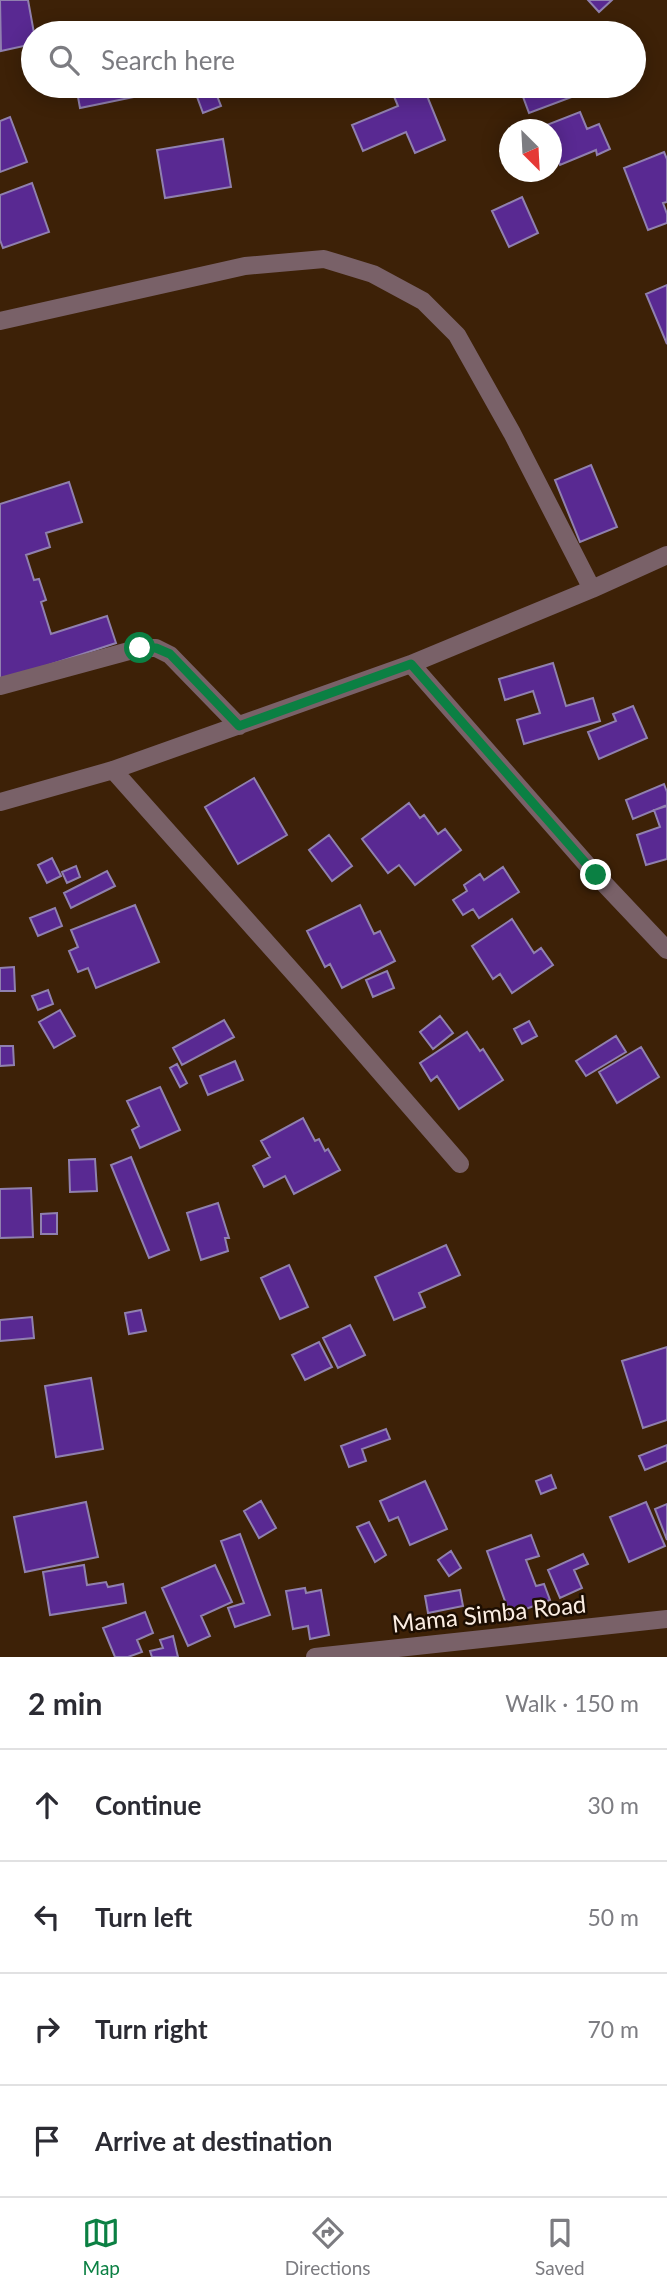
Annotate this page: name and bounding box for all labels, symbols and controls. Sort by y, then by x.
search box [21,21,646,98]
icon: search [45,41,83,79]
text: Search here [101,44,235,76]
north arrow [499,119,562,182]
route start [124,632,155,663]
route end [580,859,611,890]
street label: Mama Simba Road [391,1588,587,1638]
text: 2 min [28,1685,102,1721]
text: Walk · 150 m [505,1689,639,1717]
icon: ahead [28,1786,66,1824]
text: Continue [95,1789,201,1821]
text: 30 m [588,1791,639,1819]
icon: left [28,1898,66,1936]
text: Turn left [95,1901,192,1933]
text: 50 m [588,1903,639,1931]
icon: right [28,2010,66,2048]
text: Turn right [95,2013,208,2045]
text: 70 m [588,2015,639,2043]
icon: arrive [28,2122,66,2160]
text: Arrive at destination [95,2125,332,2157]
tab: Map [82,2214,120,2279]
tab: Directions [285,2214,371,2279]
tab: Saved [535,2214,585,2279]

